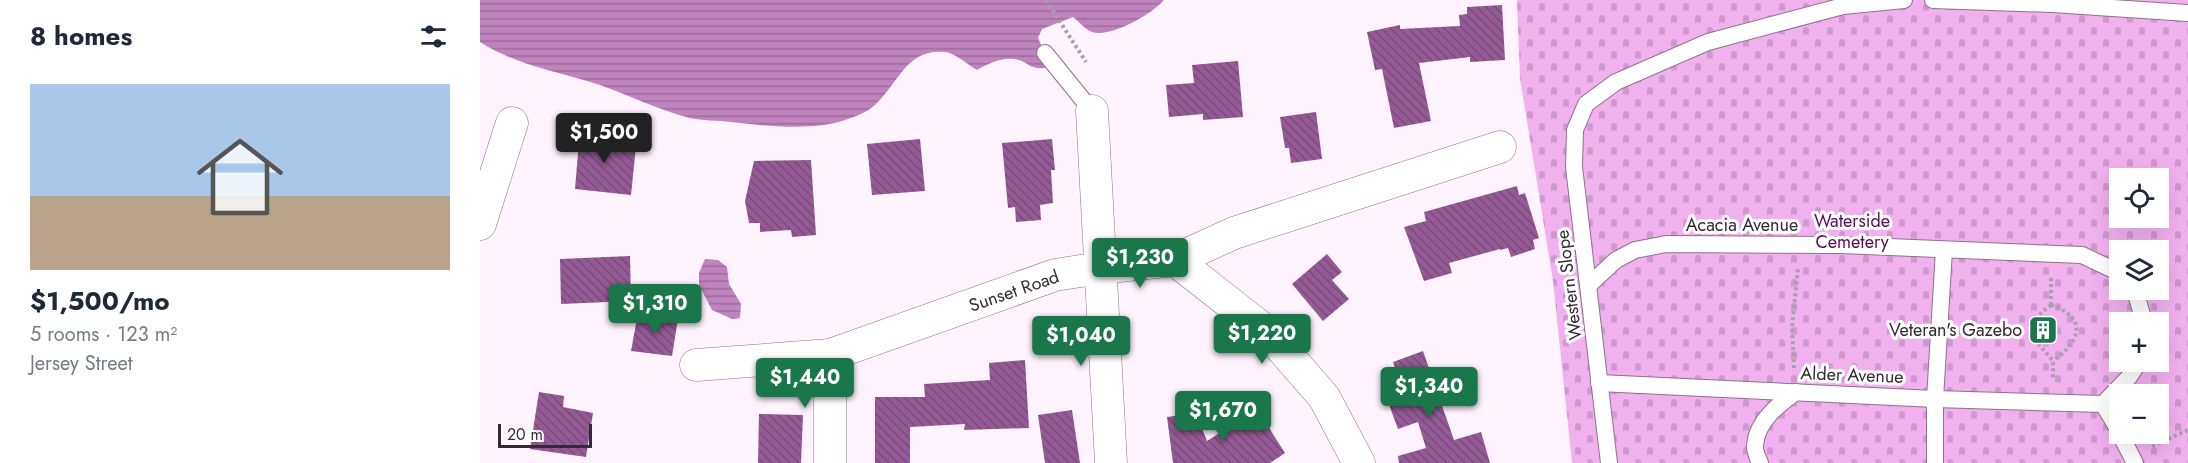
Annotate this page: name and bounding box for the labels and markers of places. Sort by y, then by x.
pin: $1,500 [555,113,653,164]
pin: $1,230 [1091,238,1189,289]
pin: $1,310 [606,284,704,335]
pin: $1,220 [1213,314,1311,365]
building icon: Veteran's Gazebo [2027,314,2059,346]
pin: $1,040 [1032,316,1130,367]
place label: Veteran's Gazebo [1889,317,2022,343]
pin: $1,440 [756,358,854,409]
pin: $1,340 [1380,367,1478,418]
pin: $1,670 [1174,391,1272,442]

